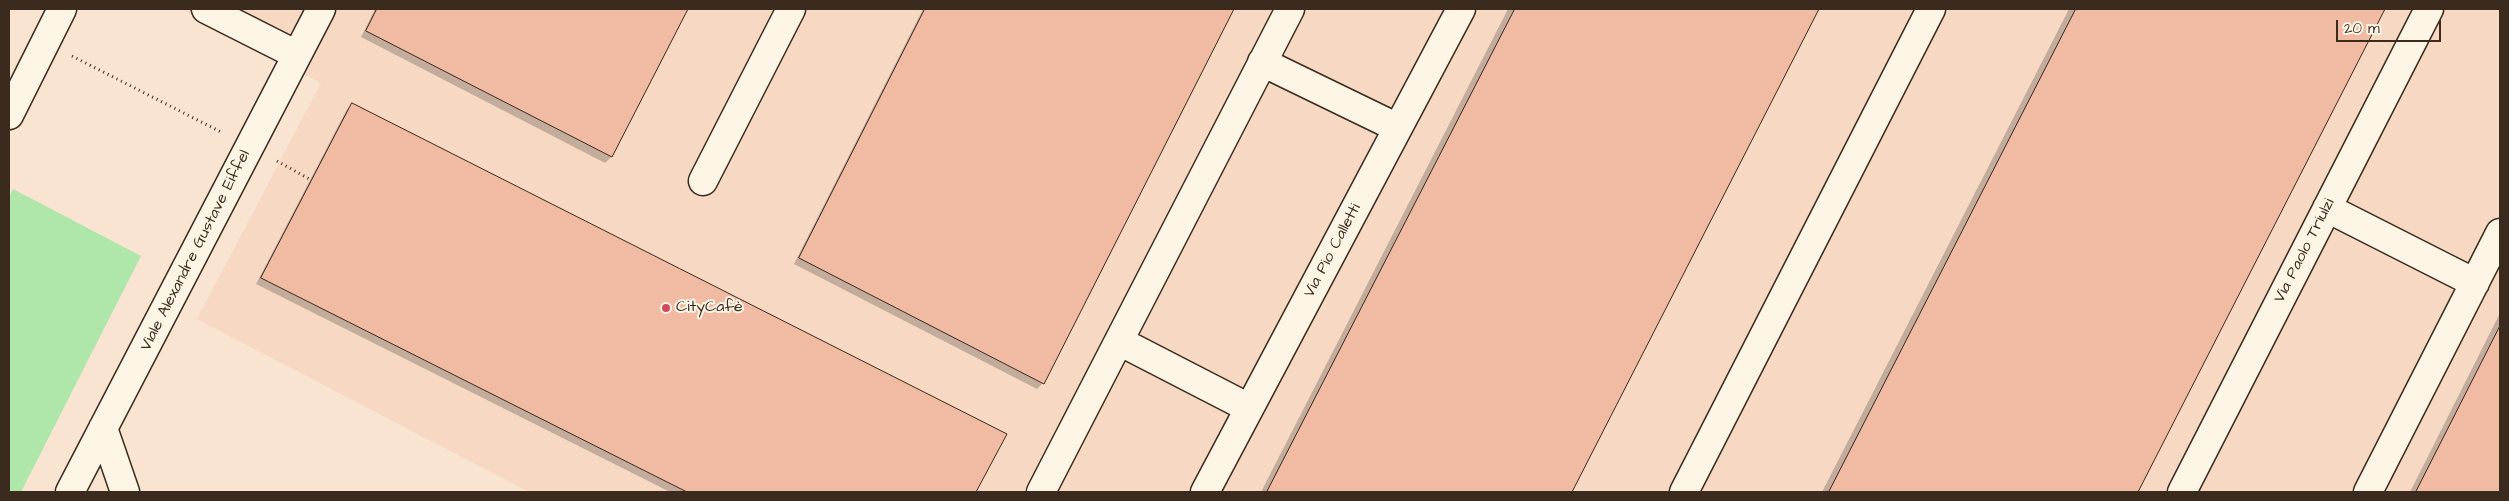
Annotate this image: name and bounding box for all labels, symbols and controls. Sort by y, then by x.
scale bar [2339,10,2444,42]
text: 20 m [2344,18,2380,39]
street label: Viale Alexandre Gustave Eiffel [137,147,255,355]
street label: Via Paolo Triulzi [2270,196,2340,306]
street label: Via Pio Calletti [1300,201,1366,301]
place label: CityCafè [676,298,743,318]
marker: CityCafè [660,302,672,314]

